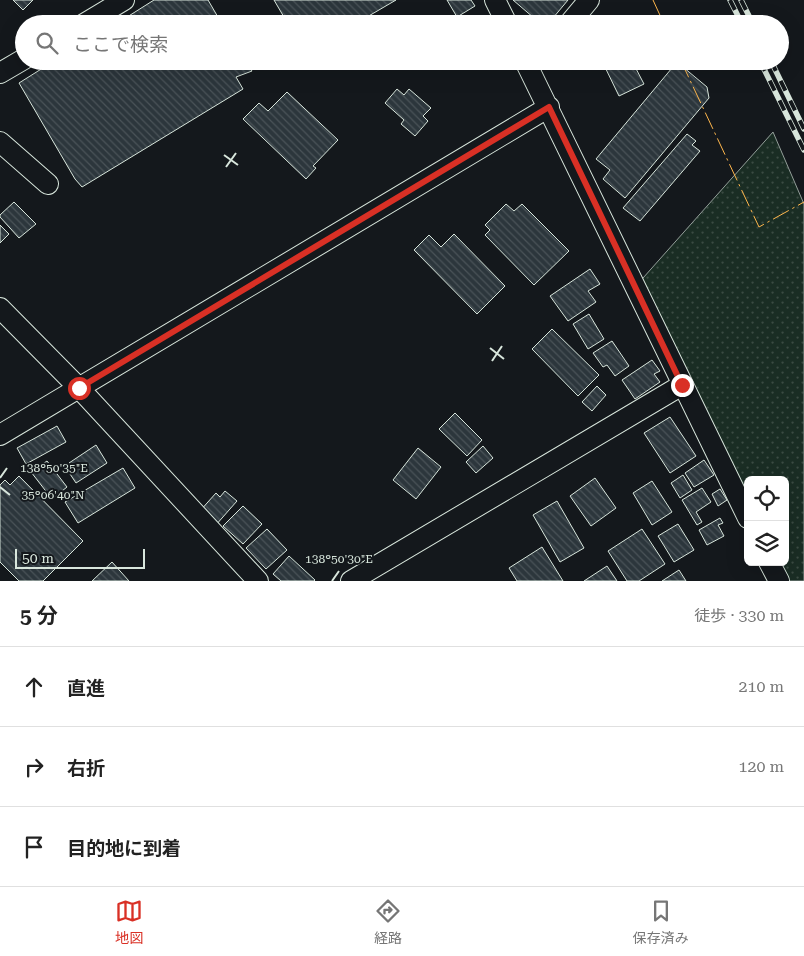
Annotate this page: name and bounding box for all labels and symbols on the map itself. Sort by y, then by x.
route end [671,374,694,397]
route start [68,377,91,400]
text: 138°50'35"E [20,461,88,475]
text: 35°06'40"N [21,488,85,502]
scale bar [15,546,145,569]
text: 138°50'30"E [305,552,373,566]

